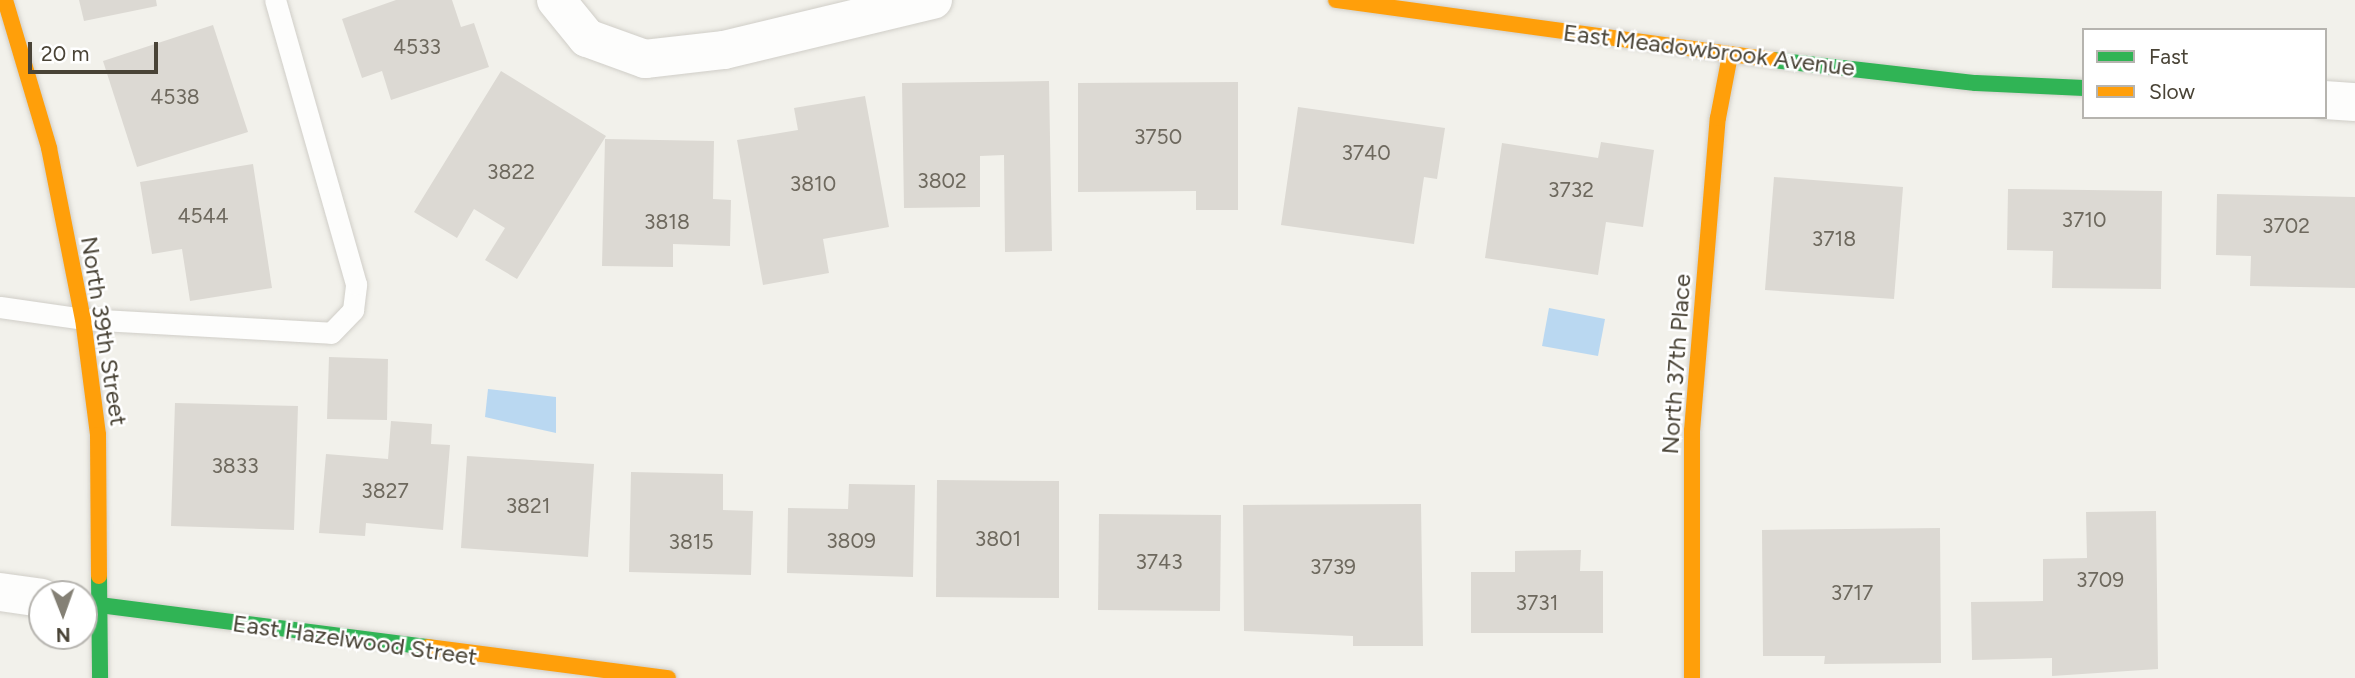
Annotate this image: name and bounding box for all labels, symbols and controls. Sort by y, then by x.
street label: East Meadowbrook Avenue [1562,18,1856,82]
scale bar [32,28,161,72]
legend [2082,28,2327,119]
house number: 4533 [393,34,441,60]
text: 20 m [41,41,89,66]
text: Fast [2149,44,2189,69]
text: Slow [2149,79,2195,104]
house number: 4538 [150,84,200,110]
house number: 3750 [1134,124,1182,150]
house number: 3740 [1341,140,1391,166]
house number: 3822 [487,159,535,185]
house number: 3802 [917,168,967,194]
house number: 3810 [790,171,836,197]
house number: 3732 [1548,177,1594,203]
house number: 4544 [177,203,229,229]
house number: 3710 [2062,207,2106,233]
house number: 3818 [644,209,690,235]
house number: 3702 [2262,213,2310,239]
house number: 3718 [1812,226,1856,252]
street label: North 39th Street [75,234,133,428]
street label: North 37th Place [1655,273,1697,455]
house number: 3833 [211,453,259,479]
house number: 3827 [361,478,409,504]
house number: 3821 [506,493,550,519]
house number: 3801 [975,526,1021,552]
house number: 3809 [826,528,876,554]
house number: 3815 [668,529,714,555]
house number: 3743 [1135,549,1183,575]
house number: 3739 [1310,554,1356,580]
house number: 3709 [2076,567,2124,593]
north arrow [28,580,98,650]
house number: 3717 [1831,580,1873,606]
house number: 3731 [1516,590,1558,616]
street label: East Hazelwood Street [231,609,479,671]
text: N [56,623,71,646]

